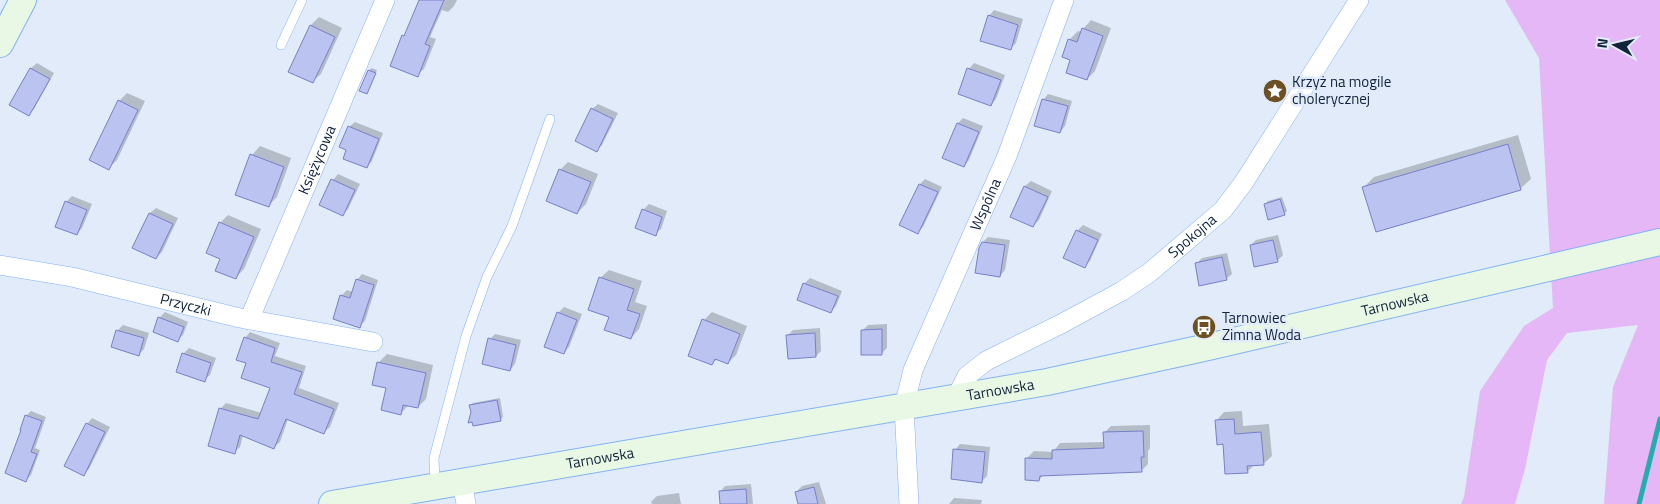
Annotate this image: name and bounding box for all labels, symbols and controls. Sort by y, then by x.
north arrow [1590,20,1640,70]
text: N [1591,37,1613,49]
place label: Krzyż na mogile cholerycznej [1292,70,1391,110]
place icon: Krzyż na mogile cholerycznej [1262,78,1288,104]
street label: Księżycowa [292,121,342,198]
street label: Wspólna [964,174,1007,234]
street label: Spokojna [1163,208,1222,263]
street label: Tarnowska [1359,284,1431,322]
street label: Przyczki [158,287,214,322]
place label: Tarnowiec Zimna Woda [1222,306,1302,346]
bus stop icon: Tarnowiec Zimna Woda [1191,314,1217,340]
street label: Tarnowska [965,372,1036,407]
street label: Tarnowska [564,441,636,475]

